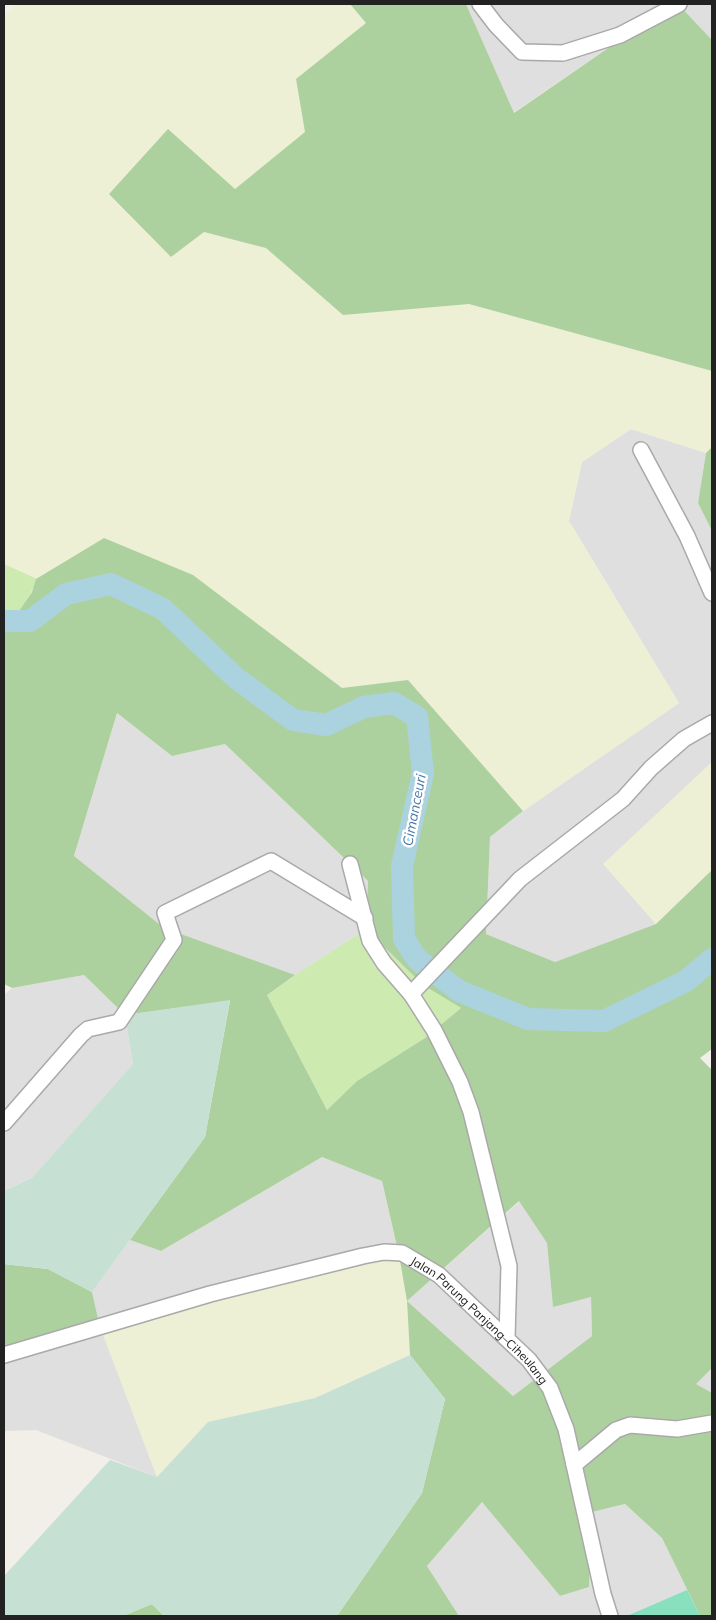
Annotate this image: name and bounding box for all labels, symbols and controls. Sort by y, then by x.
water label: Cimanceuri [398,772,430,847]
street label: Jalan Parung Panjang–Ciheulang [408,1252,552,1387]

